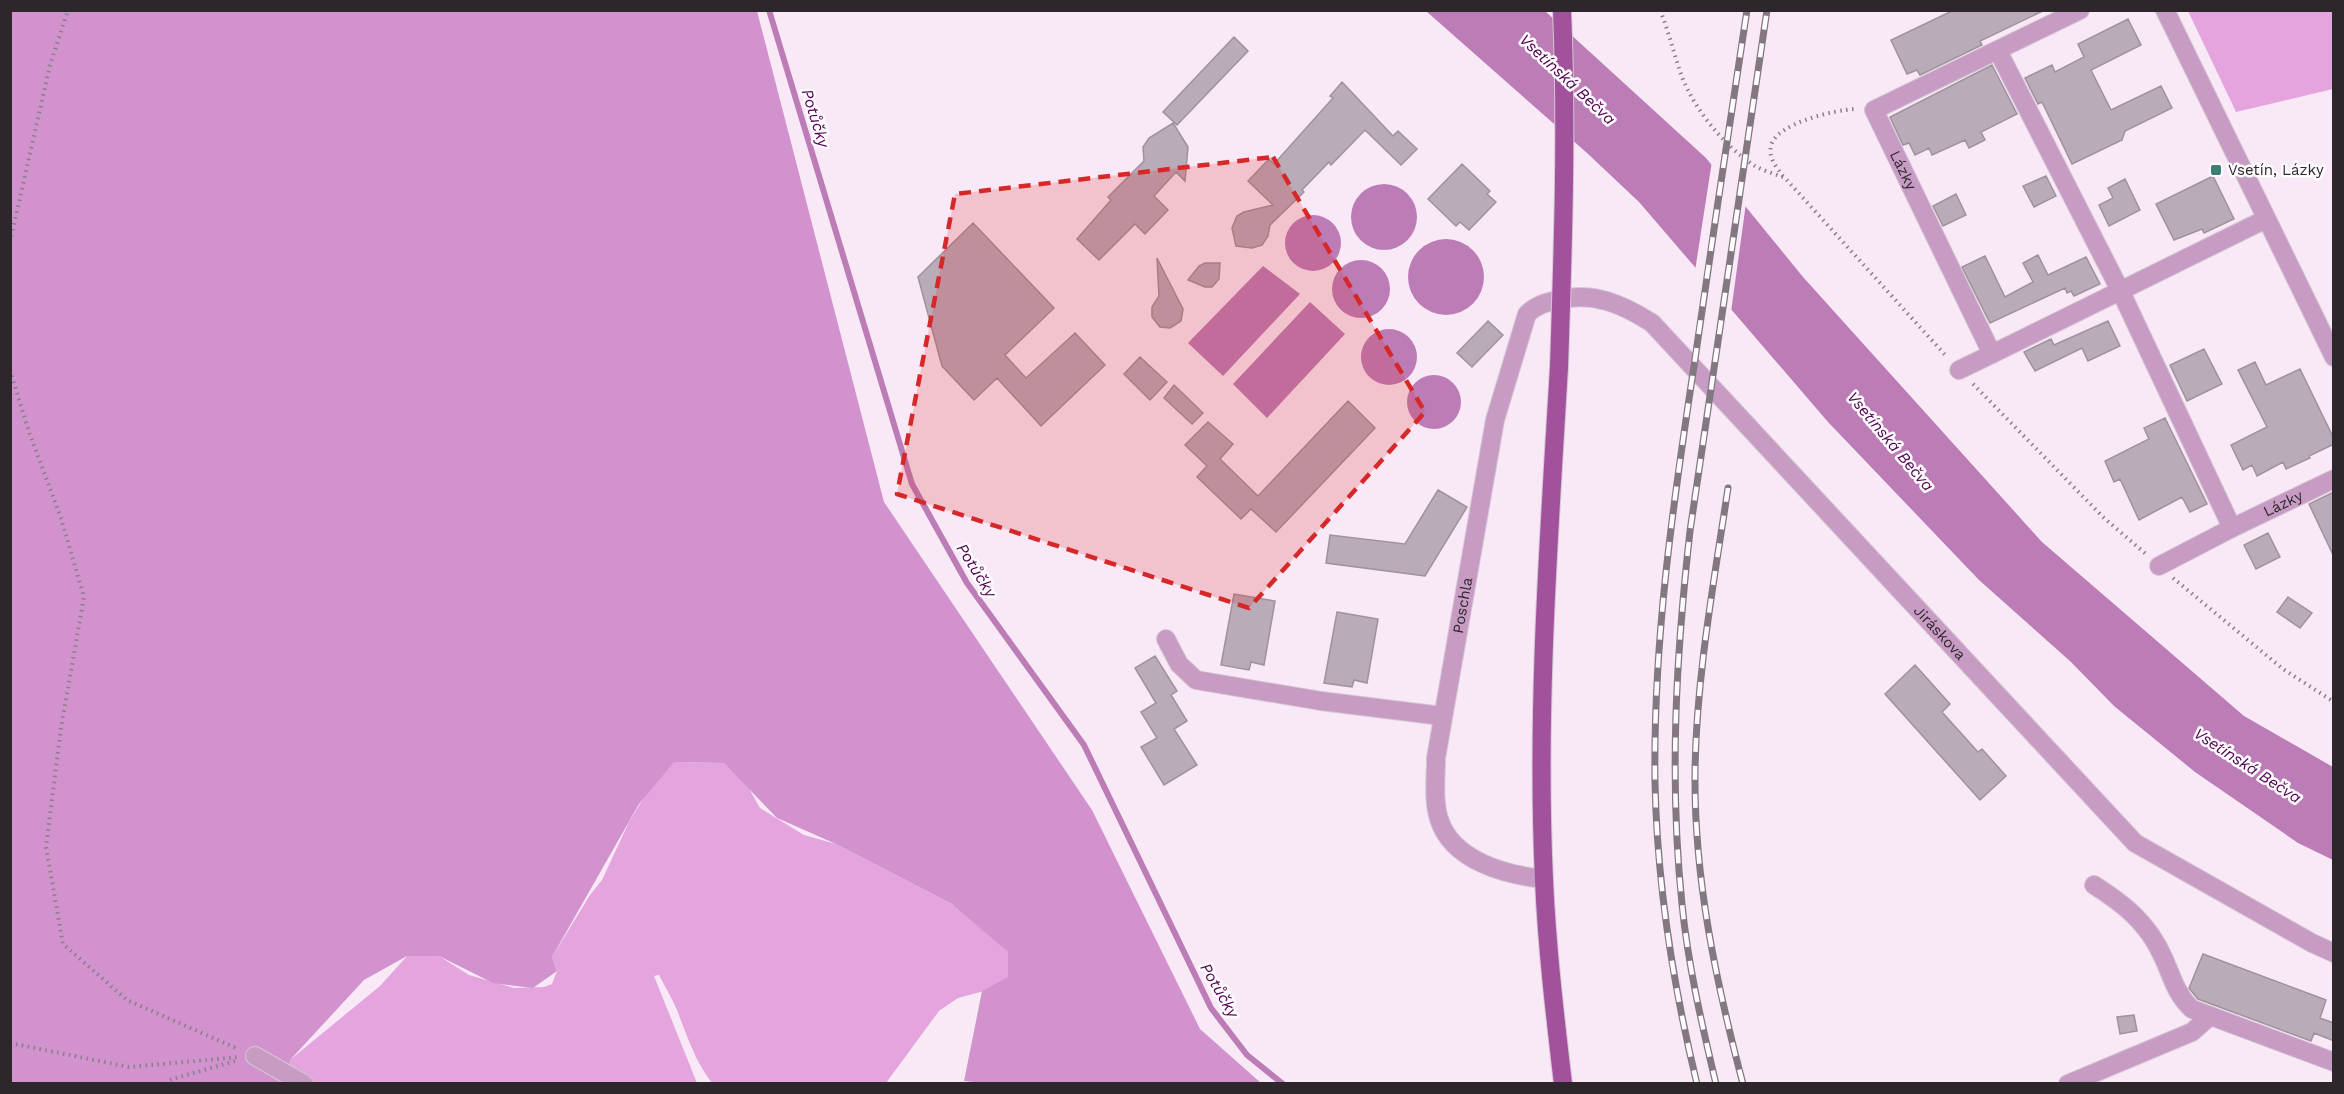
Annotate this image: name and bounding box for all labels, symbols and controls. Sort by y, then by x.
water label: Vsetínská Bečva [1516,30,1620,129]
water label: Potůčky [798,87,834,151]
street label: Lázky [1886,148,1920,193]
place label: Vsetín, Lázky [2228,161,2324,179]
marker: Vsetín, Lázky [2209,163,2223,177]
water label: Vsetínská Bečva [1843,388,1938,495]
street label: Lázky [2260,486,2306,521]
water label: Potůčky [953,540,1001,602]
street label: Poschla [1449,575,1476,635]
street label: Jiráskova [1910,602,1970,664]
water label: Vsetínská Bečva [2191,724,2305,807]
water label: Potůčky [1196,959,1243,1022]

